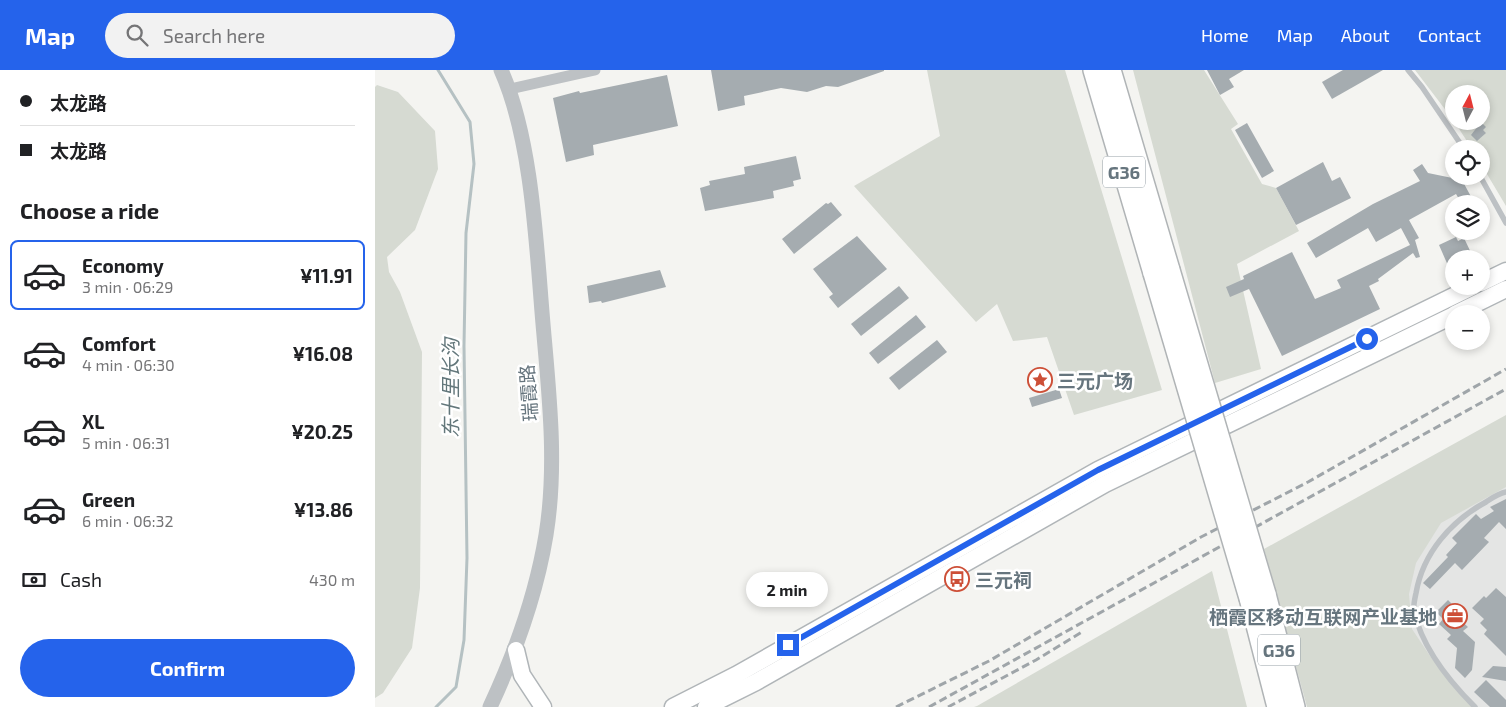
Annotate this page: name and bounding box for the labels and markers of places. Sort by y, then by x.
place icon: 三元广场 [1027,367,1053,393]
place label: 三元广场 [1057,369,1133,392]
bus stop icon: 三元祠 [944,566,970,592]
place label: 三元祠 [975,568,1032,591]
office icon: 栖霞区移动互联网产业基地 [1442,603,1468,629]
place label: 栖霞区移动互联网产业基地 [1209,605,1437,628]

